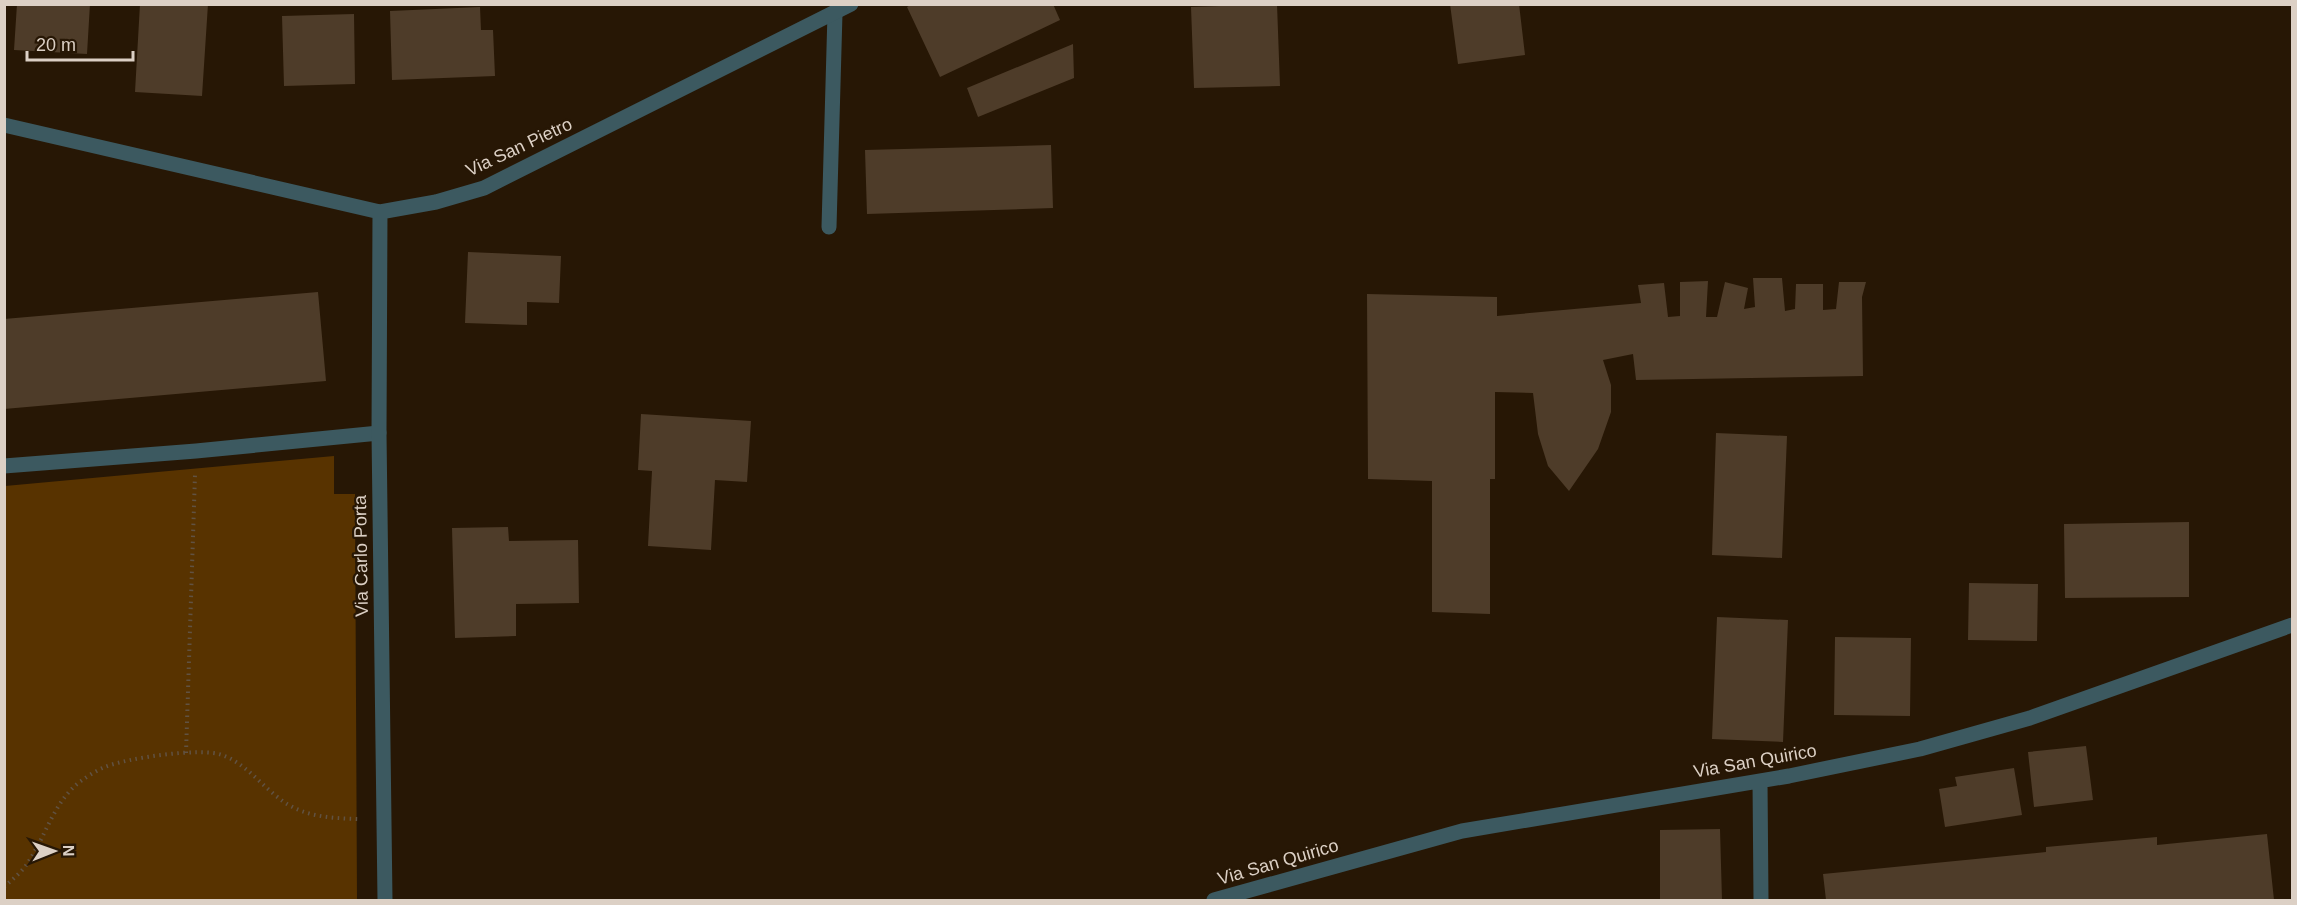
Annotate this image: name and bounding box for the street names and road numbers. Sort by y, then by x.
street label: Via San Pietro [463,114,575,180]
street label: Via Carlo Porta [350,494,372,617]
street label: Via San Quirico [1692,740,1818,782]
street label: Via San Quirico [1215,835,1341,889]

